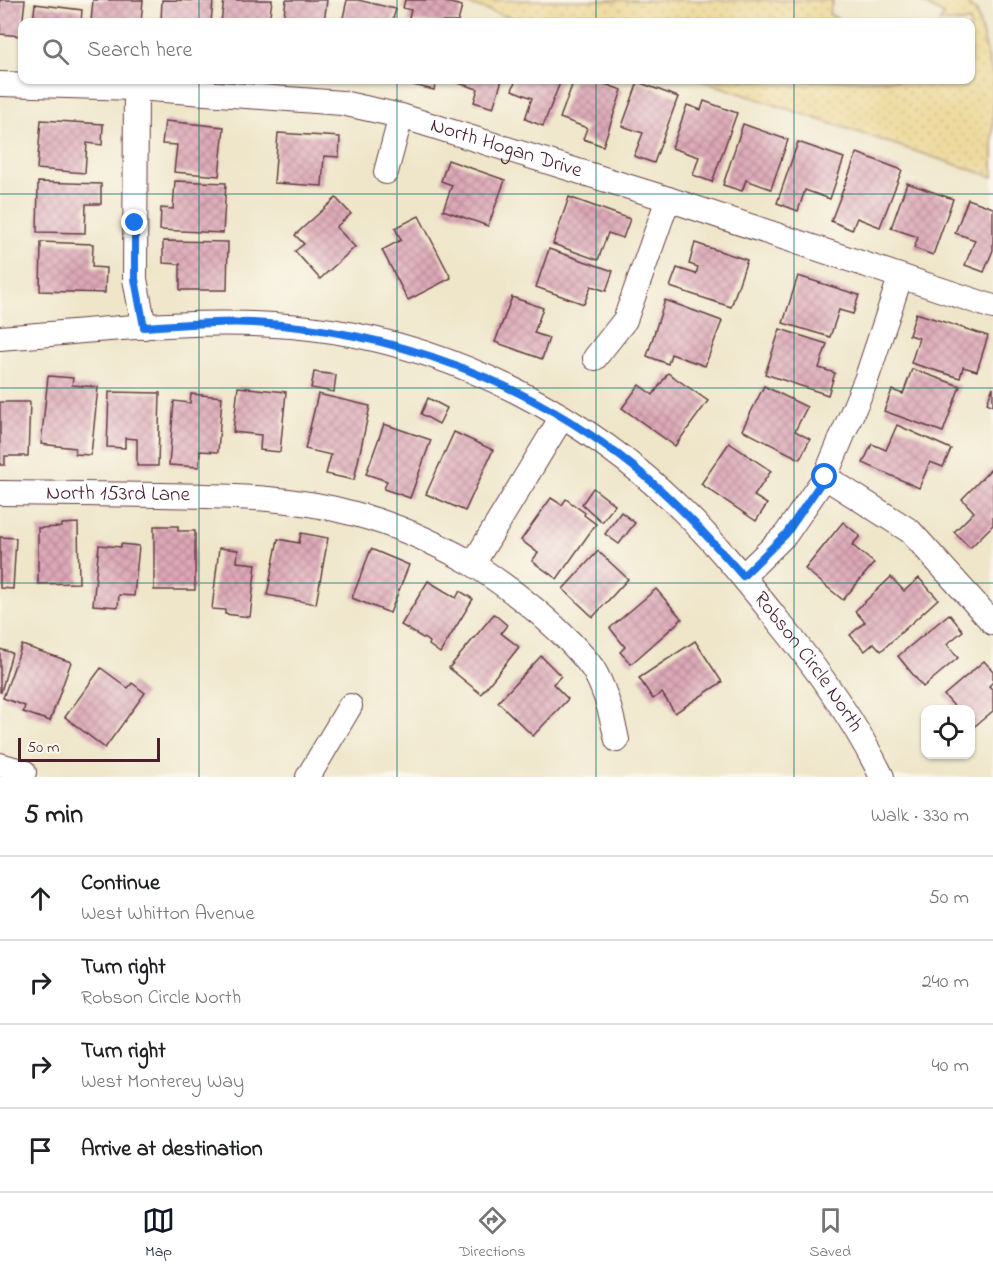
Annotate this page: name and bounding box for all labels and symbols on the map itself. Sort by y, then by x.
street label: North Hogan Drive [426,111,586,186]
route end [121,209,147,235]
route start [811,463,837,489]
street label: North 153rd Lane [46,479,191,510]
street label: Robson Circle North [746,585,870,738]
scale bar [18,735,160,762]

